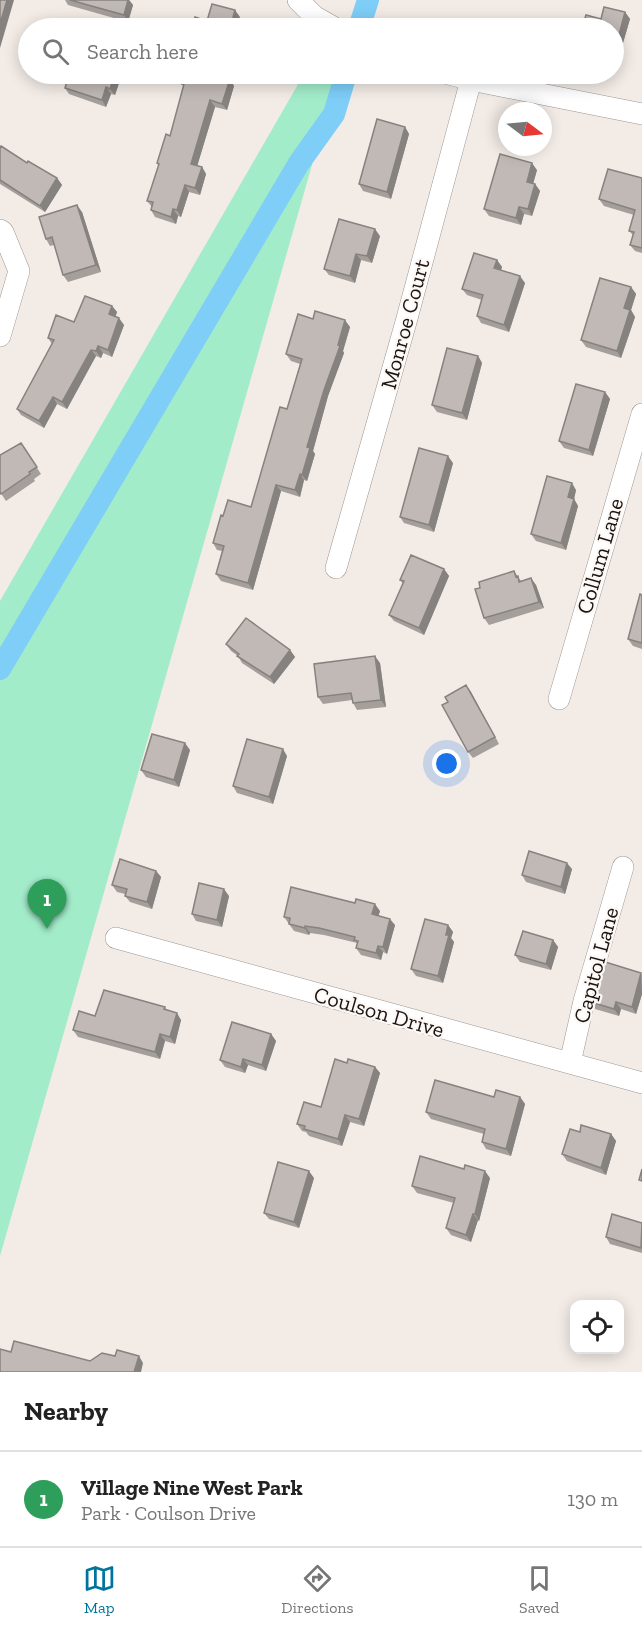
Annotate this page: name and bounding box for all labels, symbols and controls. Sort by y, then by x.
search box [18,18,624,84]
icon: search [39,35,72,68]
text: Search here [87,38,198,65]
north arrow [498,102,552,156]
street label: Monroe Court [375,255,436,392]
street label: Collum Lane [571,495,629,617]
your location [432,749,461,778]
pin: 1 [28,880,66,929]
street label: Capitol Lane [568,904,624,1026]
street label: Coulson Drive [311,981,447,1043]
map controls [570,1300,624,1354]
button: locate [570,1300,624,1354]
text: Nearby [24,1395,108,1427]
text: Village Nine West Park [81,1474,303,1501]
text: 1 [39,1487,48,1511]
text: 130 m [567,1487,618,1511]
text: Park · Coulson Drive [81,1501,256,1525]
tab: Map [83,1562,116,1617]
tab: Directions [281,1562,354,1617]
tab: Saved [519,1562,559,1617]

